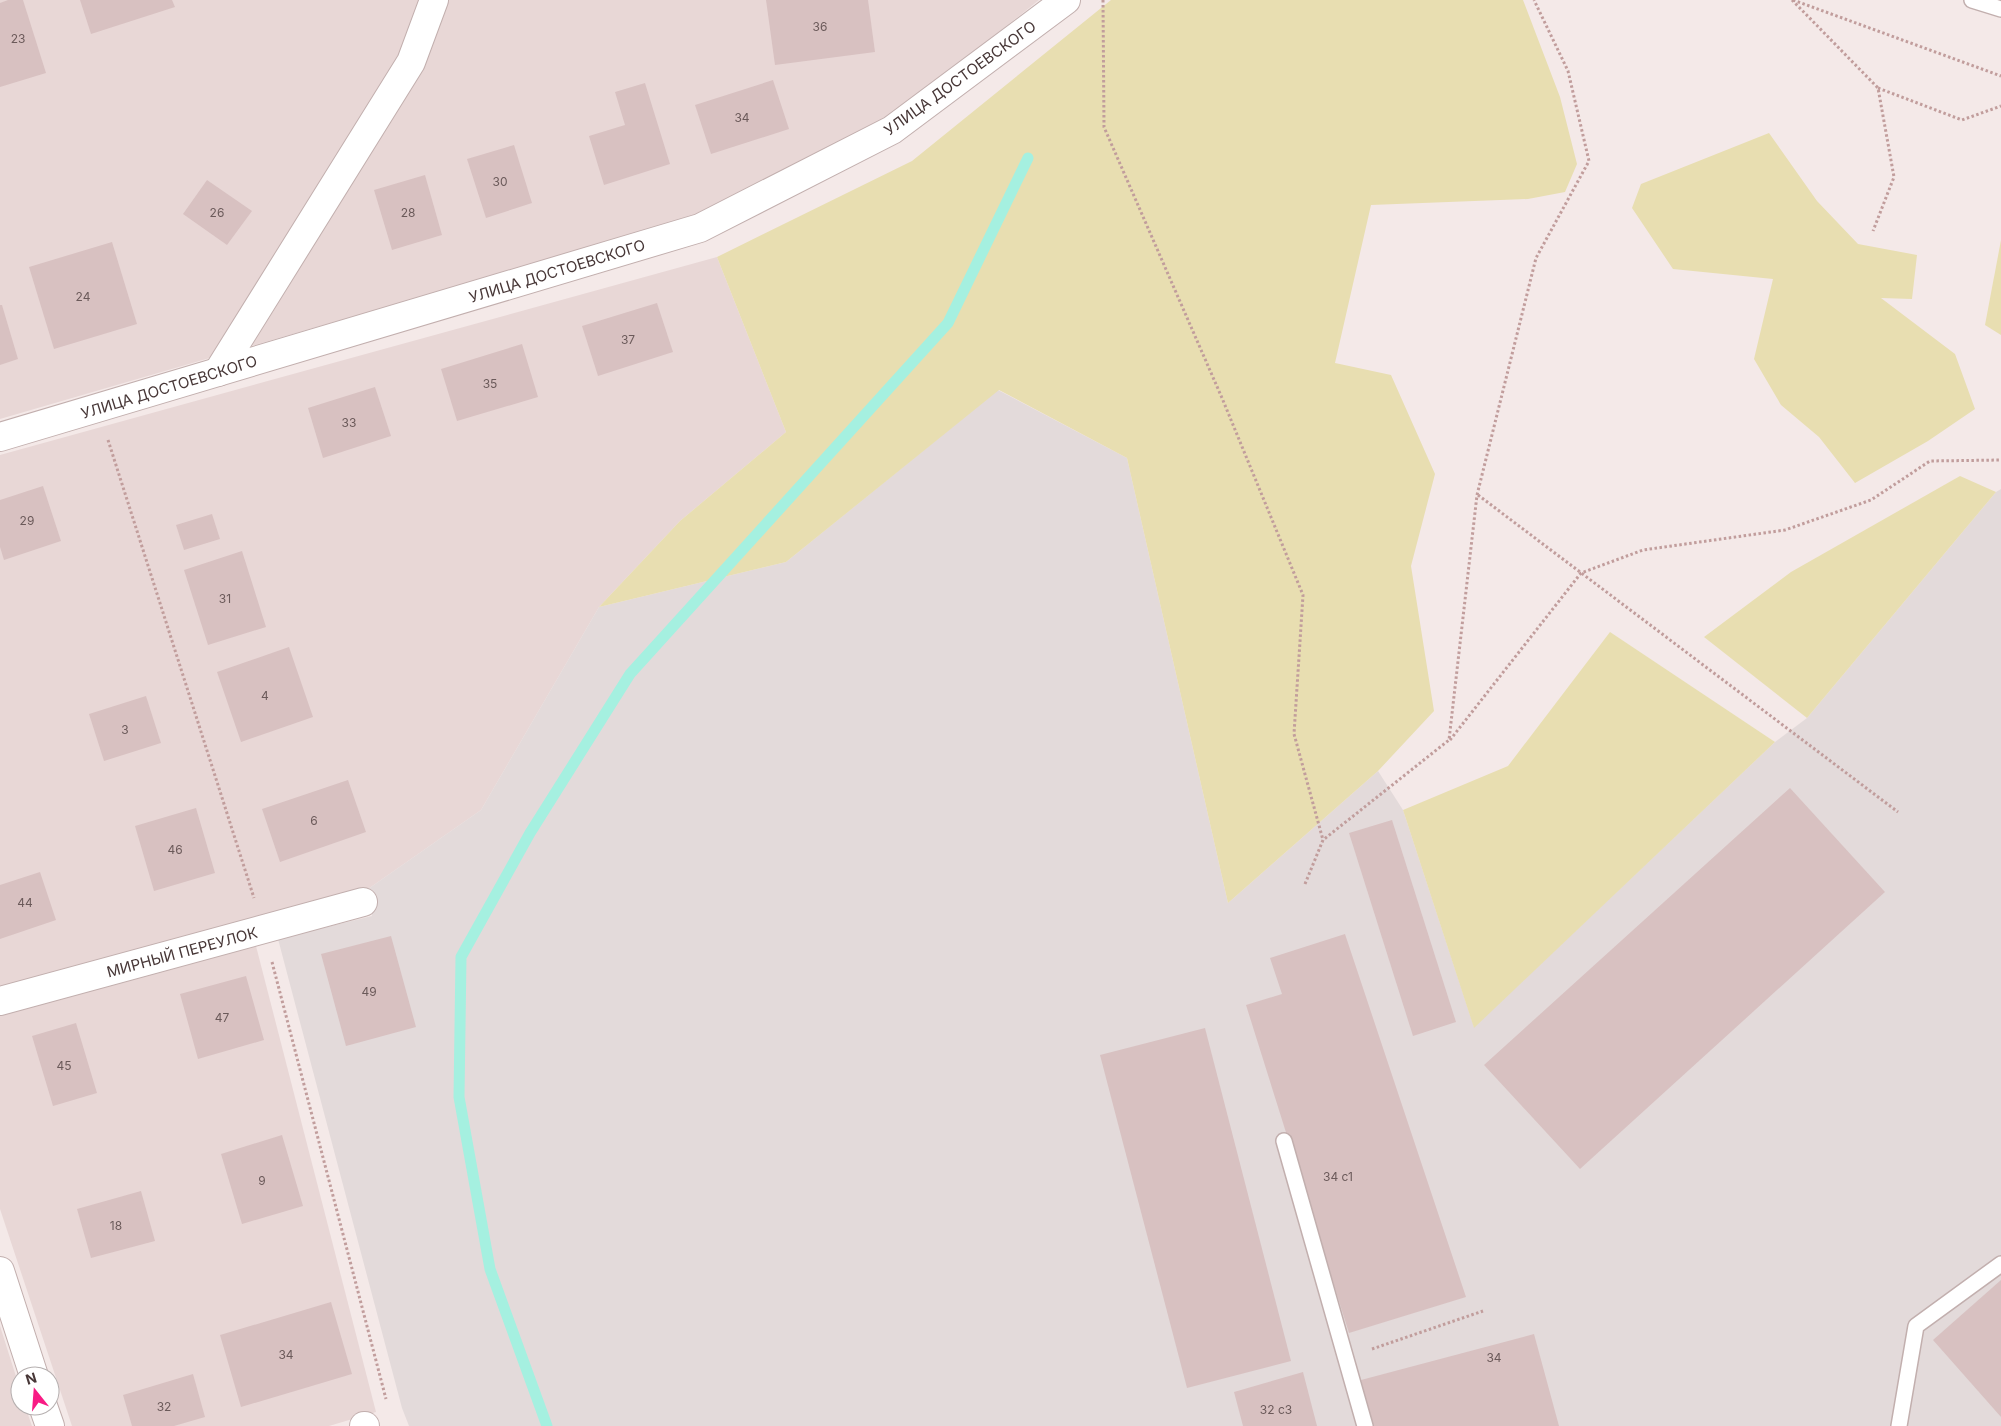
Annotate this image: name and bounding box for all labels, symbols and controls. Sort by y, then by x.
street label: УЛИЦА ДОСТОЕВСКОГО [880,16,1040,140]
house number: 36 [813,19,827,34]
house number: 23 [11,31,25,46]
house number: 34 [734,110,750,125]
house number: 30 [493,174,507,189]
house number: 26 [210,205,224,220]
house number: 28 [401,205,415,220]
street label: УЛИЦА ДОСТОЕВСКОГО [467,235,647,307]
house number: 24 [76,289,91,304]
house number: 37 [621,332,635,347]
street label: УЛИЦА ДОСТОЕВСКОГО [79,351,259,423]
house number: 35 [483,376,497,391]
house number: 33 [342,415,356,430]
house number: 29 [20,513,34,528]
house number: 31 [219,591,231,606]
house number: 4 [261,688,269,703]
house number: 3 [121,722,129,737]
house number: 6 [310,813,318,828]
house number: 46 [167,842,183,857]
house number: 44 [17,895,33,910]
street label: МИРНЫЙ ПЕРЕУЛОК [105,923,259,981]
house number: 49 [361,984,377,999]
house number: 47 [215,1010,229,1025]
house number: 45 [56,1058,72,1073]
house number: 34 с1 [1323,1169,1353,1184]
house number: 9 [258,1173,266,1188]
house number: 18 [110,1218,122,1233]
house number: 34 [278,1347,294,1362]
house number: 34 [1486,1350,1502,1365]
north arrow [10,1366,60,1416]
text: N [23,1368,39,1388]
house number: 32 [157,1399,171,1414]
house number: 32 с3 [1260,1402,1292,1417]

